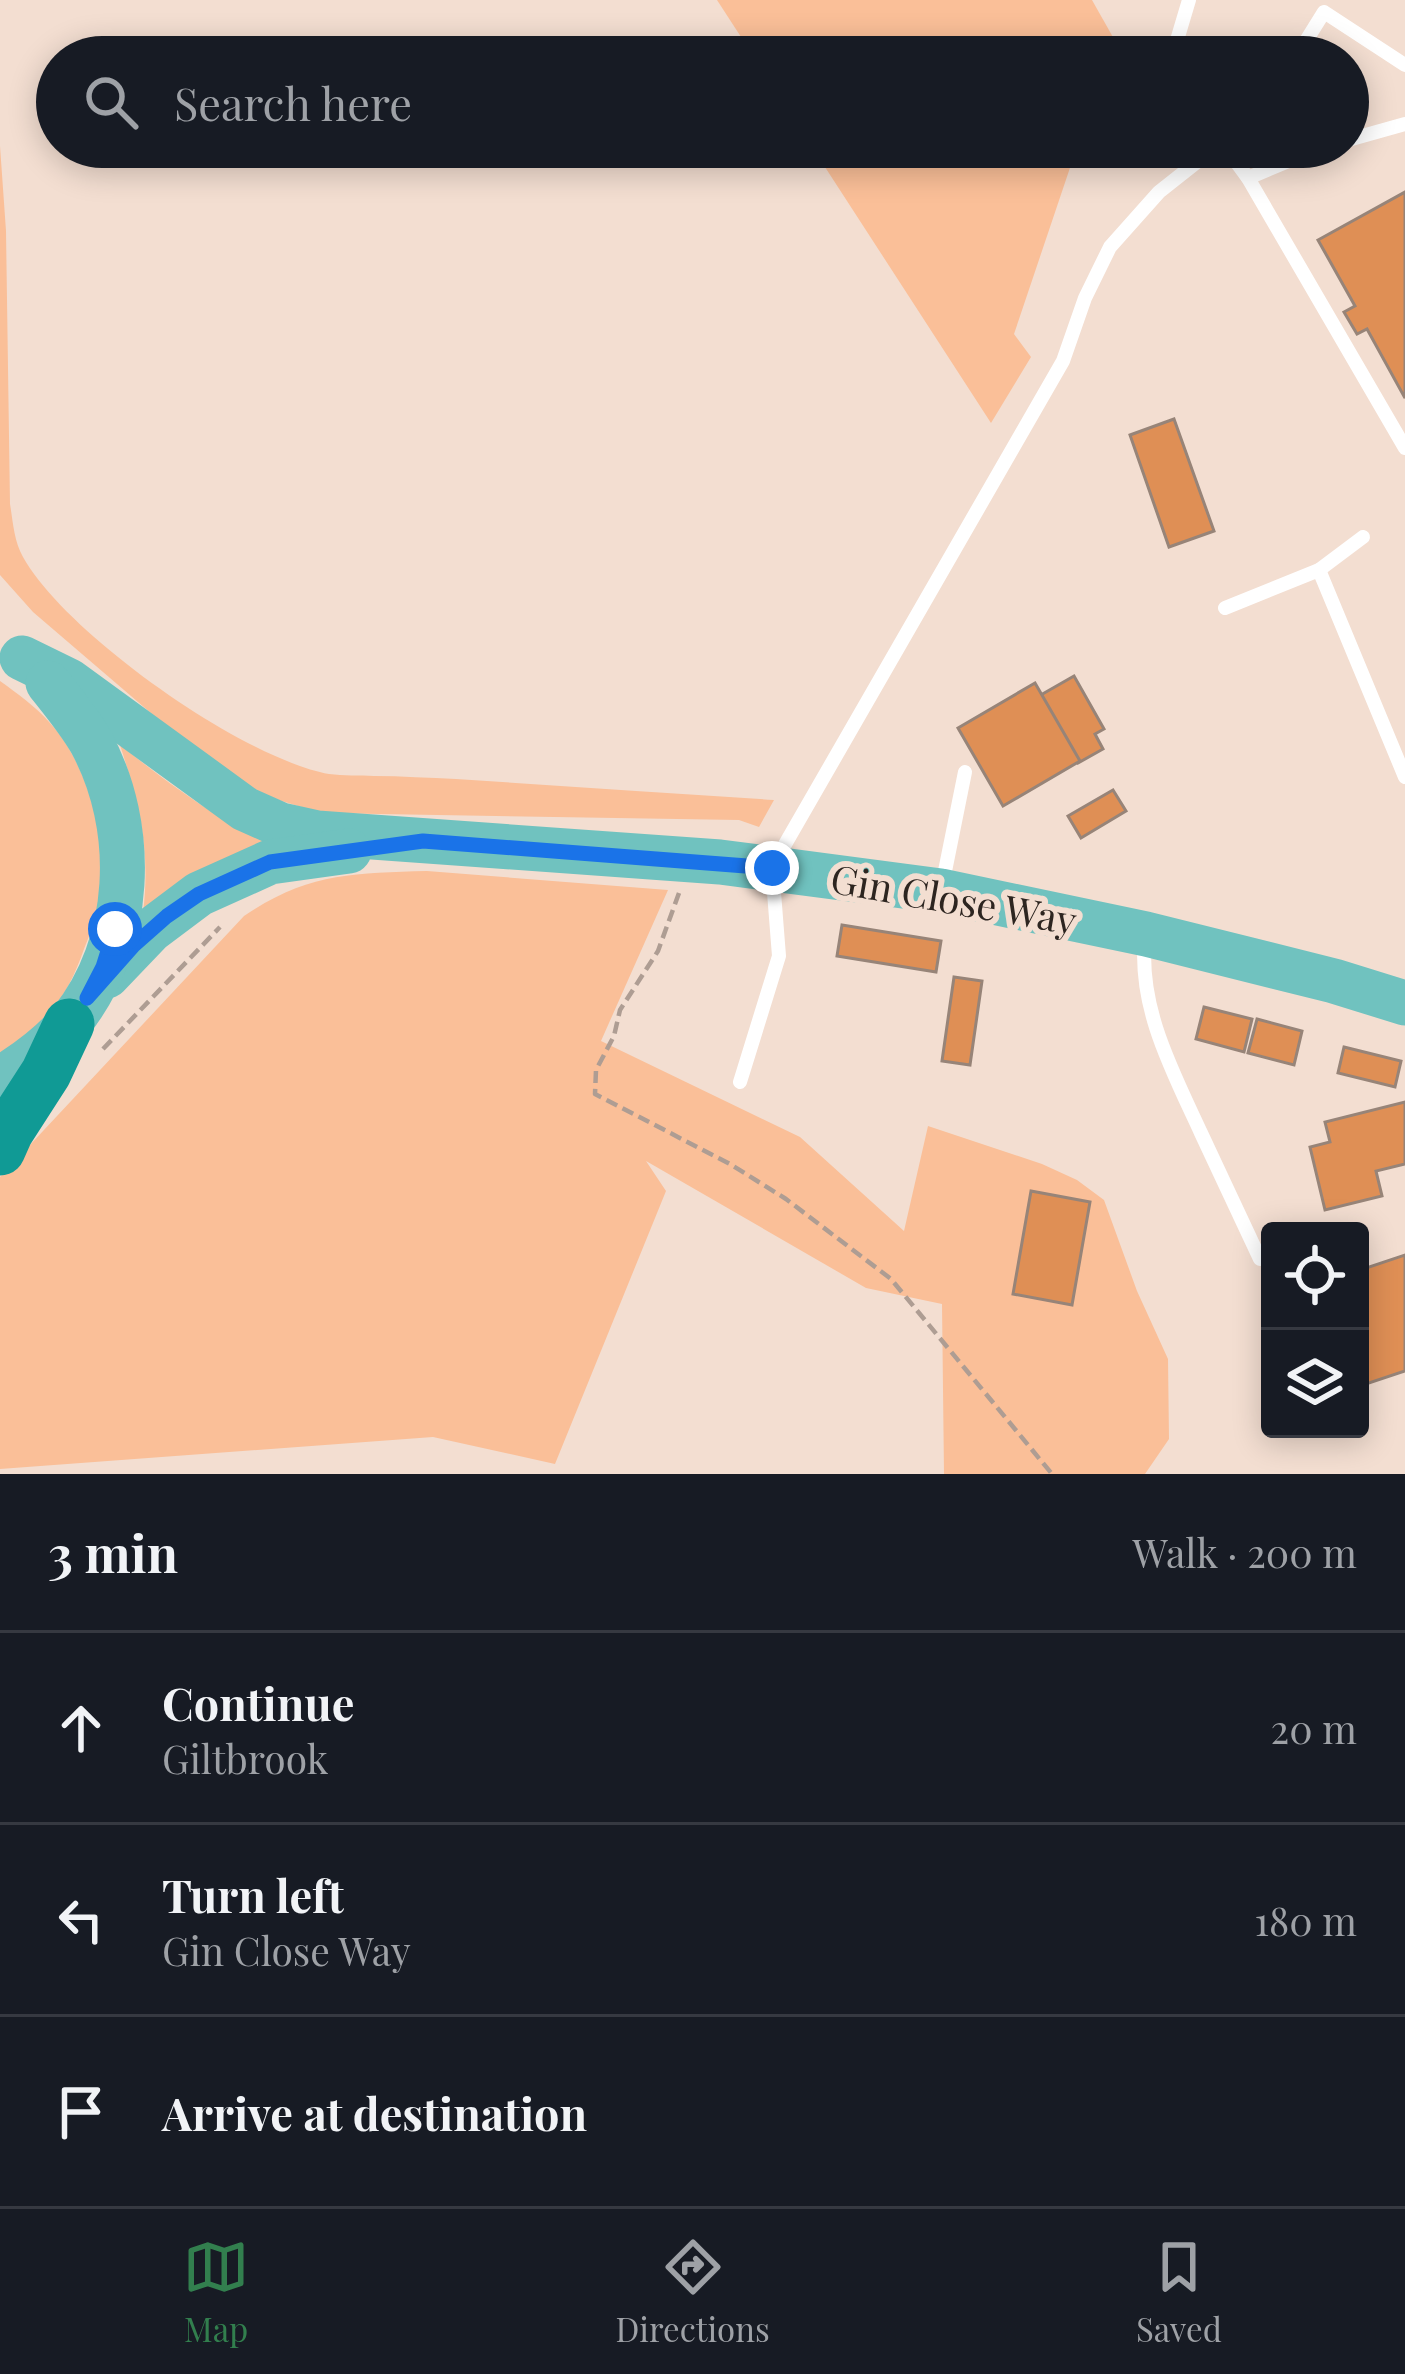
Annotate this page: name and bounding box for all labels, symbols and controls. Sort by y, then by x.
search box [36,36,1369,168]
icon: search [78,69,144,135]
text: Search here [174,72,412,132]
route end [745,841,799,895]
street label: Gin Close Way [827,851,1081,945]
route start [88,902,142,956]
map controls [1261,1222,1369,1438]
button: locate [1261,1222,1369,1330]
button: layers [1261,1330,1369,1438]
text: 3 min [48,1518,178,1586]
text: Walk · 200 m [1133,1526,1357,1578]
text: Continue [162,1672,354,1732]
icon: ahead [48,1695,114,1761]
text: 20 m [1271,1702,1357,1754]
text: Giltbrook [162,1732,328,1784]
text: Turn left [162,1864,344,1924]
icon: left [48,1887,114,1953]
text: 180 m [1255,1894,1357,1946]
text: Gin Close Way [162,1924,411,1976]
icon: arrive [48,2079,114,2145]
text: Arrive at destination [162,2082,587,2142]
tab: Map [183,2234,249,2350]
tab: Directions [615,2234,770,2350]
tab: Saved [1136,2234,1222,2350]

